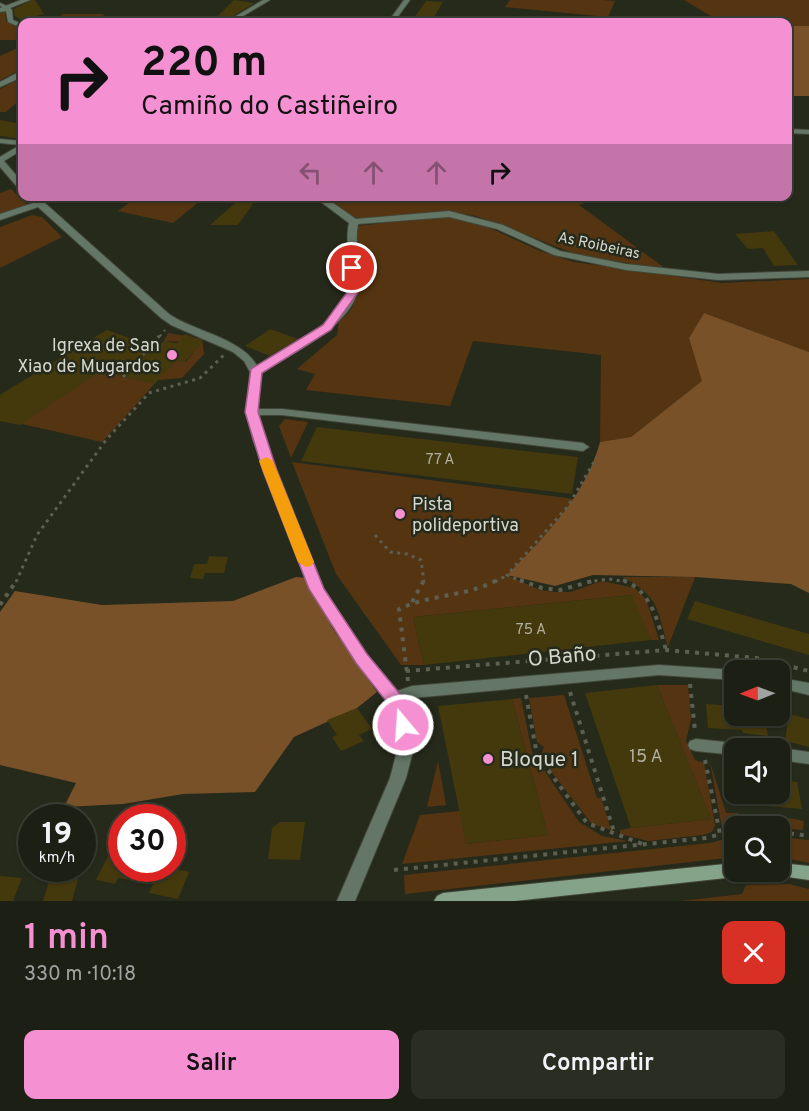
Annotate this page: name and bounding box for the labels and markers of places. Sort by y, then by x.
pin [326,242,377,293]
place label: Igrexa de San Xiao de Mugardos [17,335,160,379]
marker: Igrexa de San Xiao de Mugardos [165,348,179,362]
place label: Pista polideportiva [412,494,519,538]
marker: Pista polideportiva [393,507,407,521]
place label: Bloque 1 [500,747,579,774]
marker: Bloque 1 [481,752,495,766]

